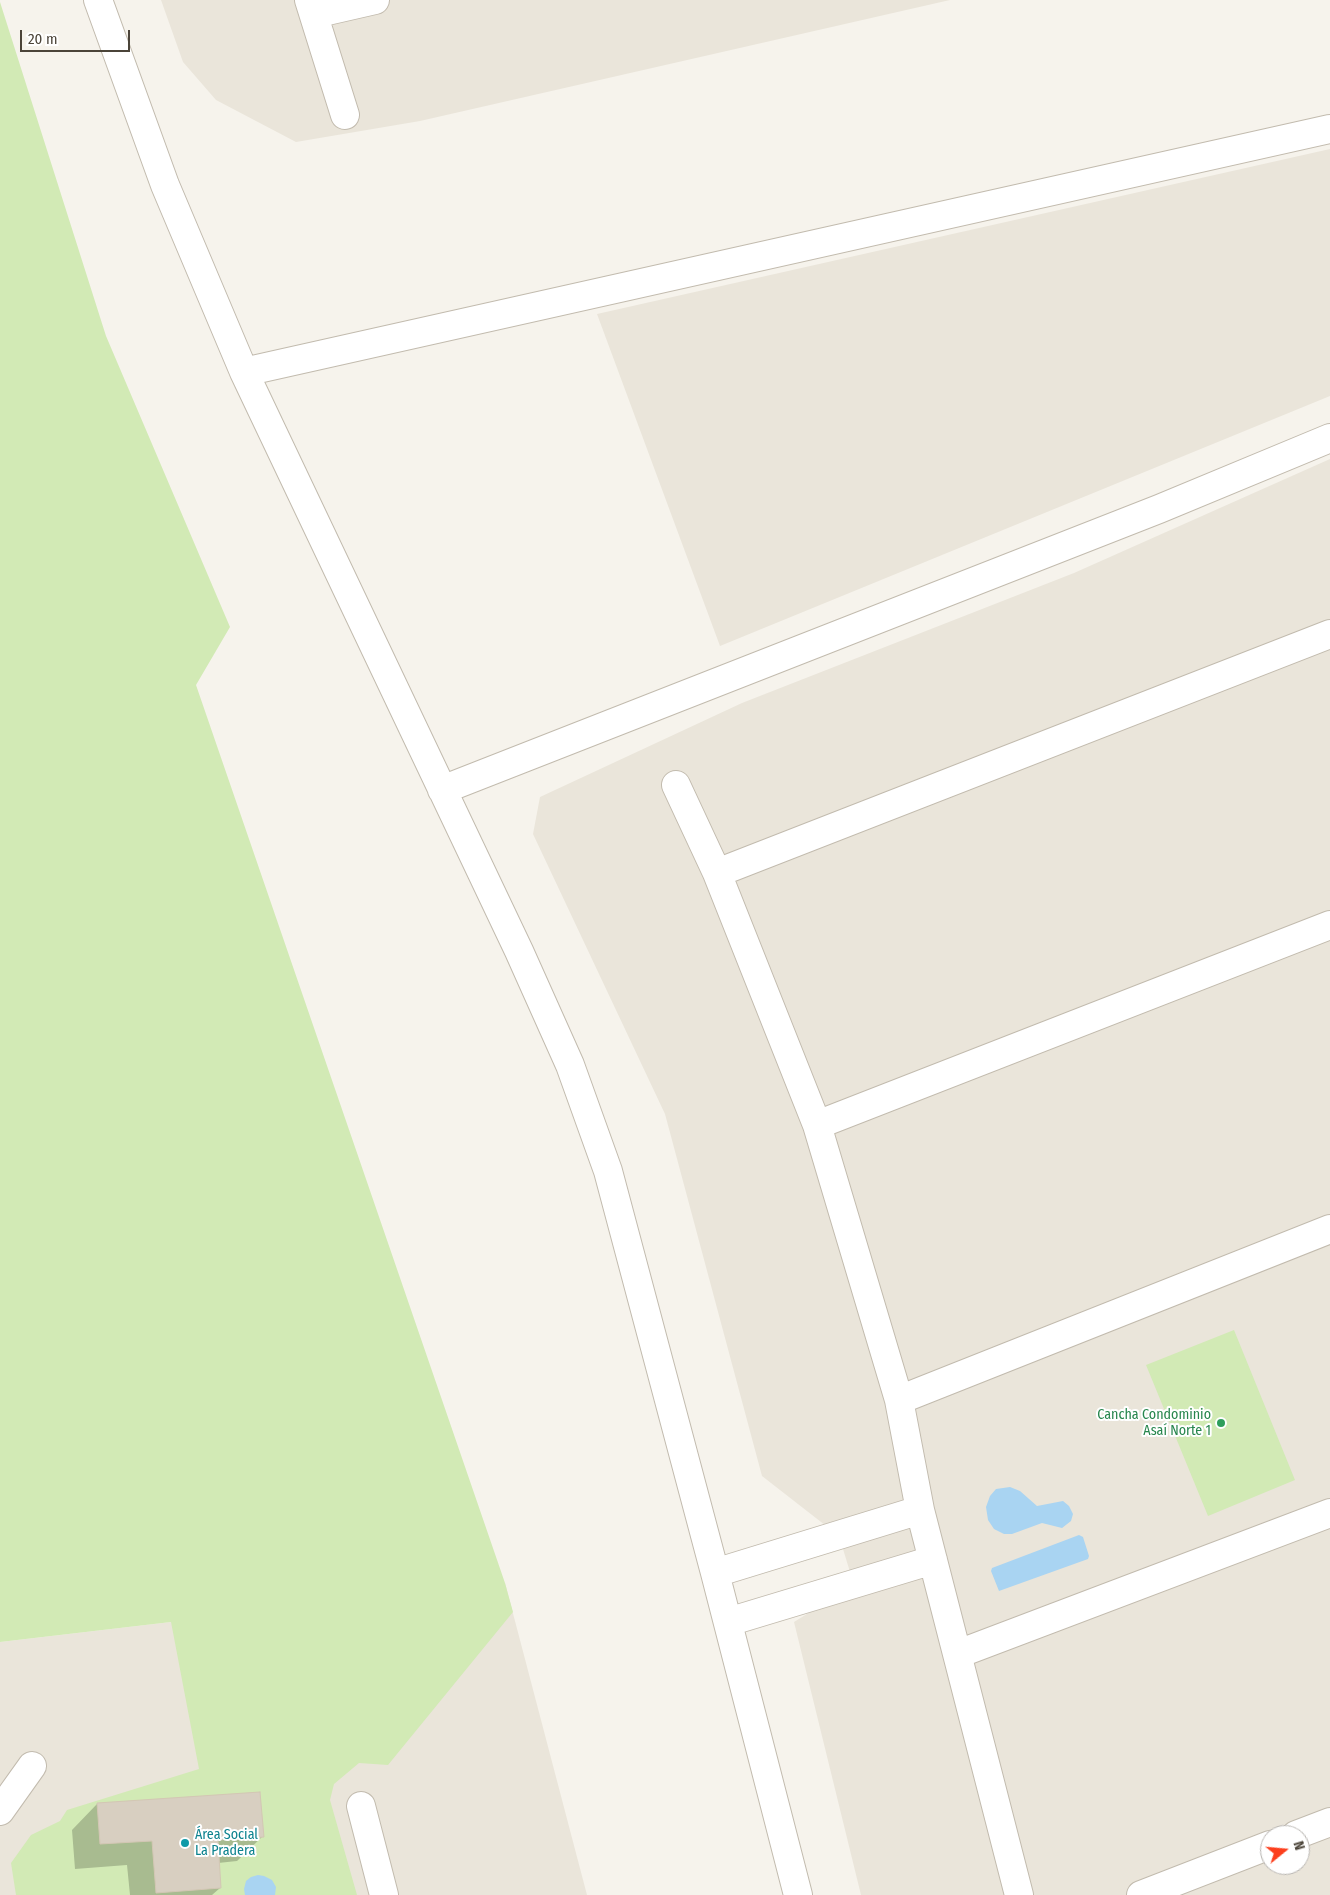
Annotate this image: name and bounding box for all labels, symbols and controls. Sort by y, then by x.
scale bar [22,20,132,52]
text: 20 m [28,30,58,48]
place label: Cancha Condominio Asaí Norte 1 [1097,1407,1211,1440]
marker: Cancha Condominio Asaí Norte 1 [1215,1417,1227,1429]
north arrow [1260,1825,1310,1875]
place label: Área Social La Pradera [195,1827,258,1860]
marker: Área Social La Pradera [179,1837,191,1849]
text: N [1290,1839,1308,1852]

